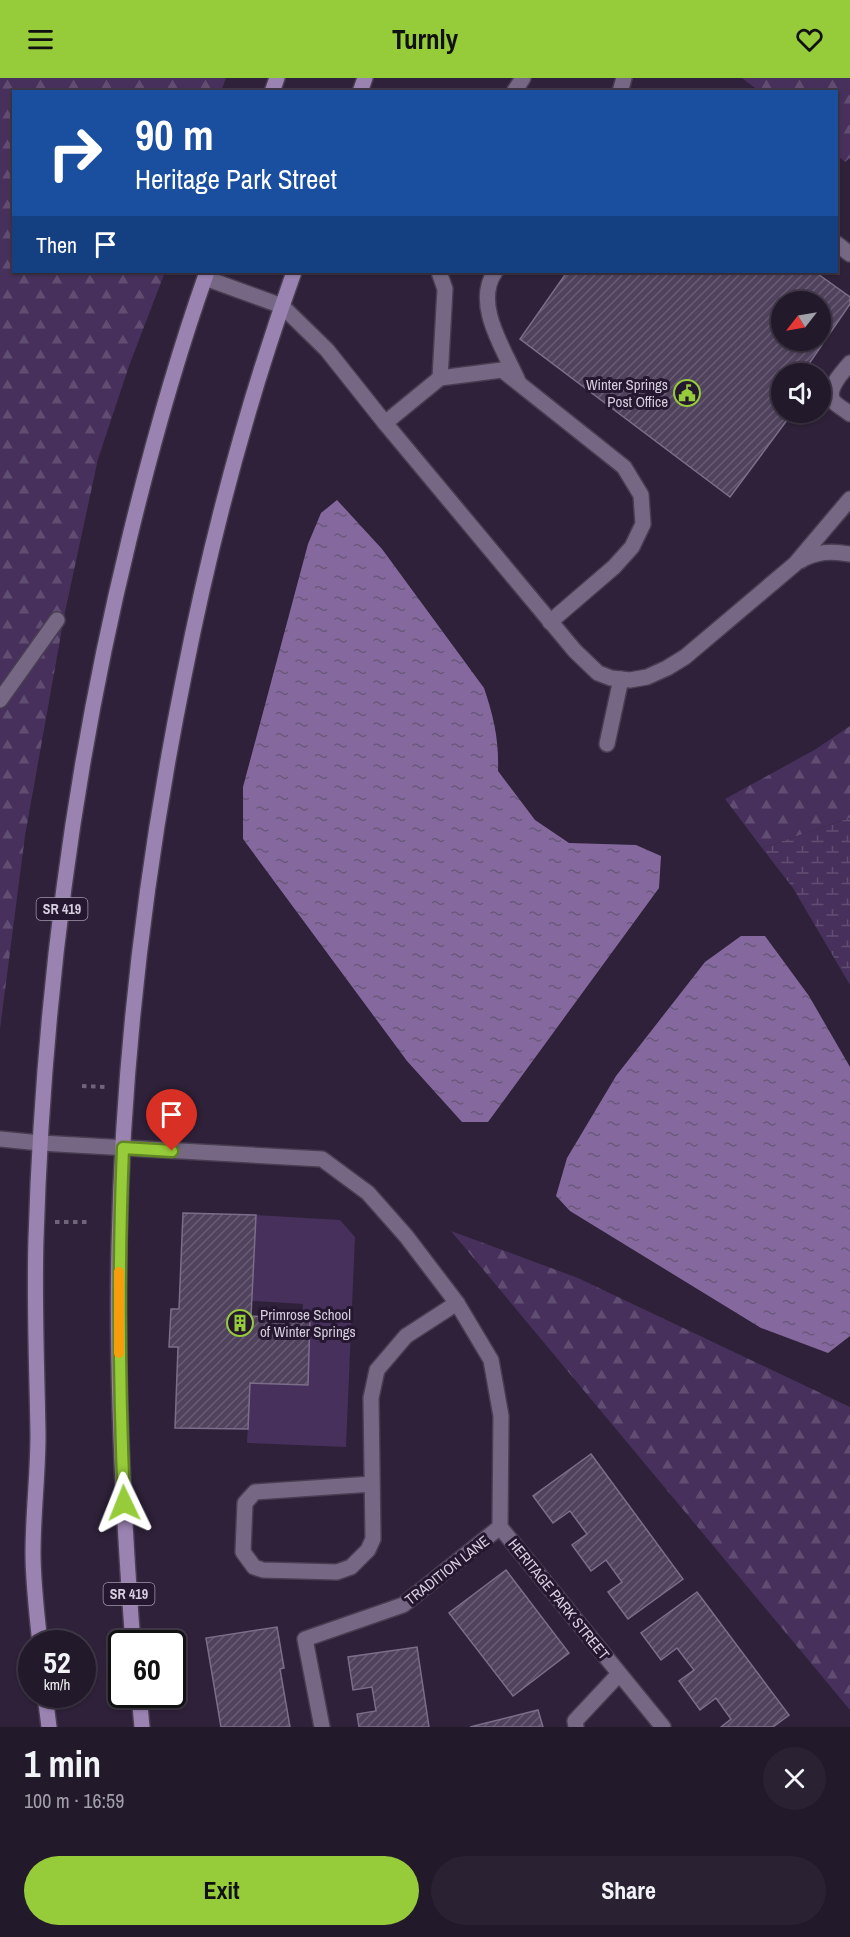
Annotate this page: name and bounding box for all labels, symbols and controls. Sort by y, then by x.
text: Turnly [392,21,458,57]
icon: menu [24,23,57,56]
icon: heart [793,23,826,56]
text: 90 m [135,107,214,163]
icon: right [36,114,114,192]
text: Heritage Park Street [135,161,337,197]
icon: arrive [89,228,122,261]
text: Then [36,230,77,260]
north arrow [771,291,831,351]
map controls [771,291,831,423]
button: sound [771,363,831,423]
place label: Winter Springs Post Office [586,374,668,412]
public building icon: Winter Springs Post Office [672,378,702,408]
road number: SR 419 [36,898,88,920]
pin [146,1089,197,1151]
icon: arrive [155,1098,188,1131]
place label: Primrose School of Winter Springs [260,1304,356,1342]
building icon: Primrose School of Winter Springs [225,1308,255,1338]
position arrow [92,1471,156,1535]
street label: TRADITION LANE [400,1530,494,1610]
street label: HERITAGE PARK STREET [504,1534,615,1664]
road number: SR 419 [104,1583,154,1605]
speed limit sign: 60 [108,1630,186,1708]
text: 52 [43,1642,71,1682]
text: km/h [44,1674,70,1695]
text: 1 min [24,1740,101,1788]
button: close [763,1747,826,1810]
text: 100 m · 16:59 [24,1787,124,1814]
button: Exit [24,1856,419,1925]
button: Share [431,1856,826,1925]

